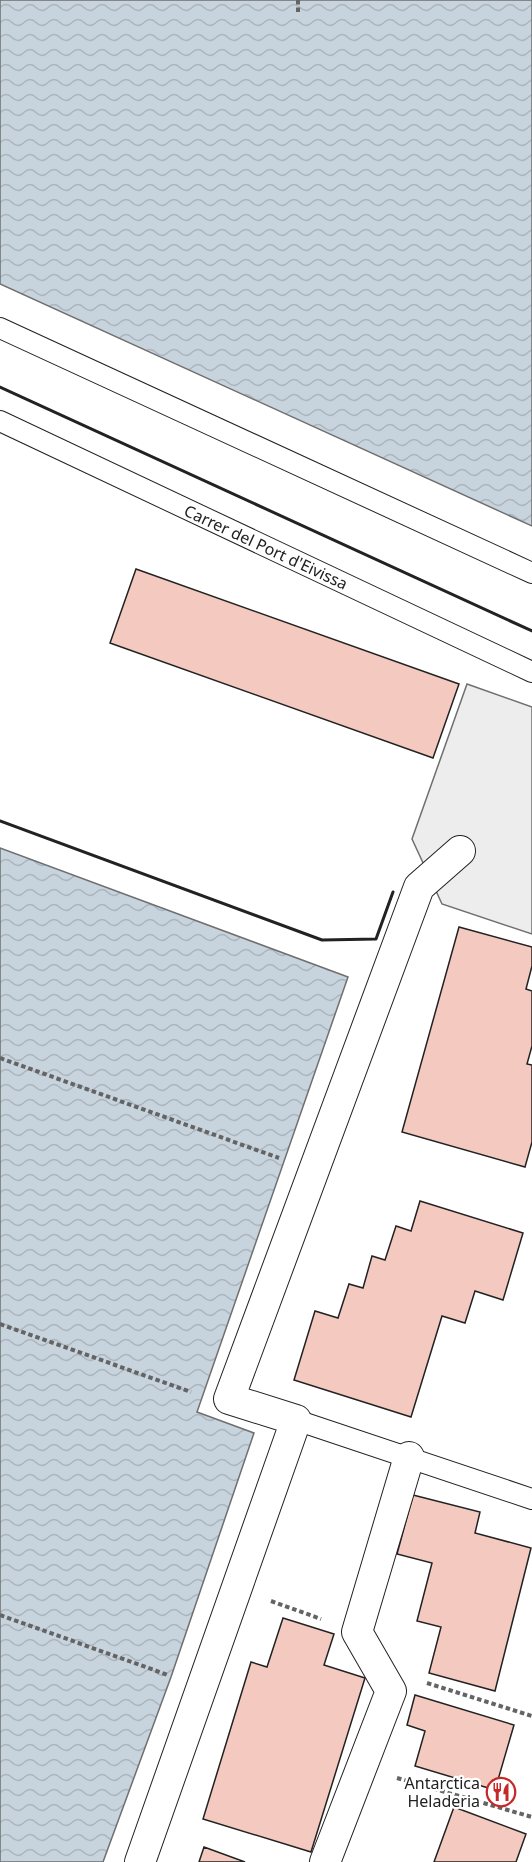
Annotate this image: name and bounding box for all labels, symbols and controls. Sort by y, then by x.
street label: Carrer del Port d'Eivissa [181,499,351,595]
place label: Antarctica Heladeria [405,1772,480,1812]
restaurant icon: Antarctica Heladeria [485,1776,517,1808]

